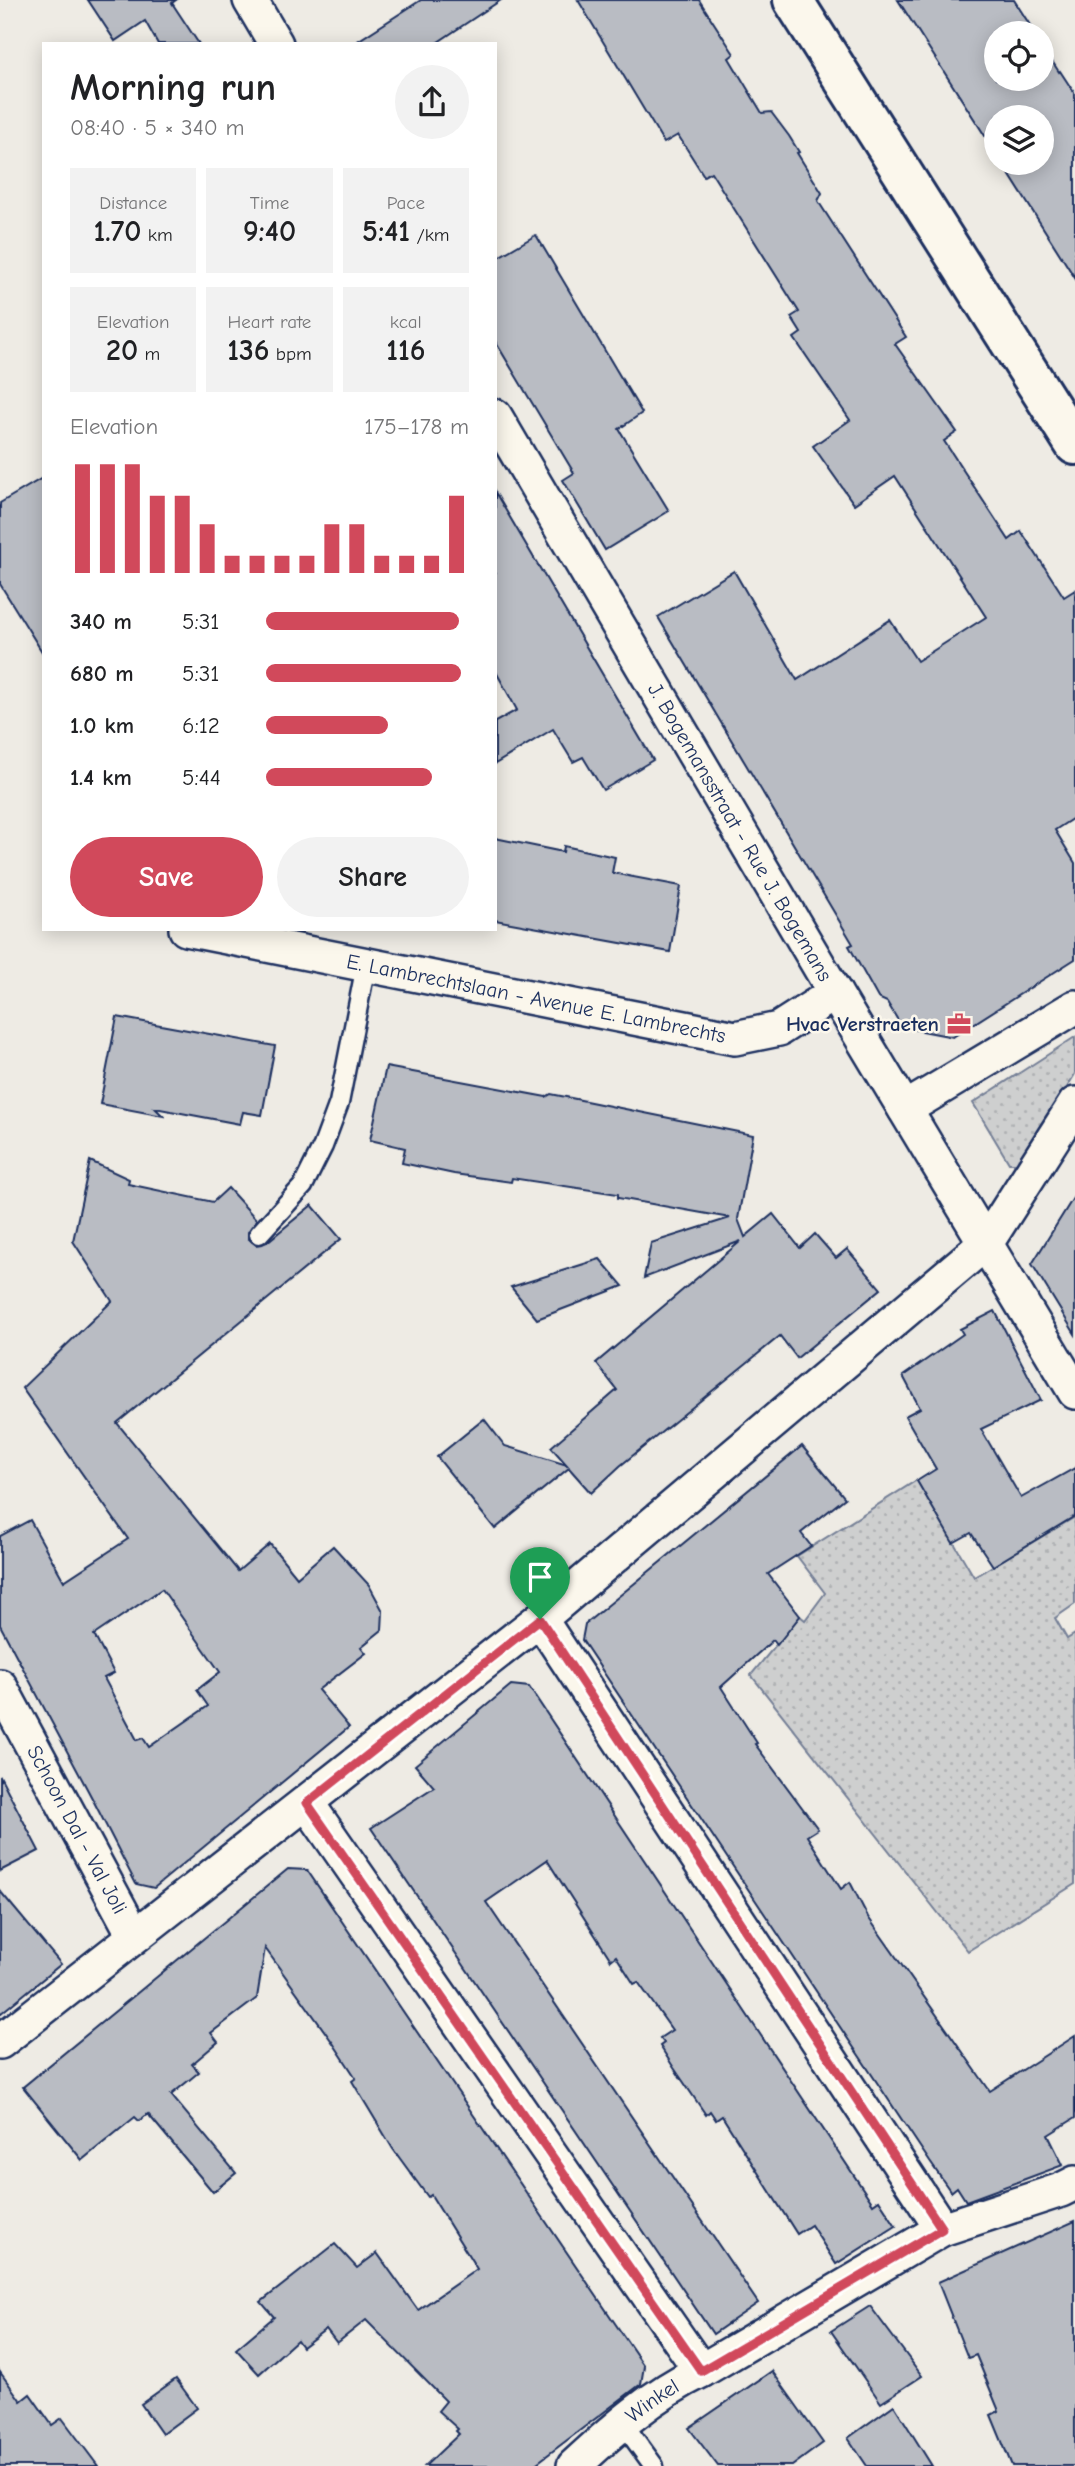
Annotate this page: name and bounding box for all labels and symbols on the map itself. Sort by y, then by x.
street label: J. Bogemansstraat - Rue J. Bogemans [643,679,837,986]
street label: E. Lambrechtslaan - Avenue E. Lambrechts [345,949,728,1048]
office icon: Hvac Verstraeten [945,1010,973,1038]
place label: Hvac Verstraeten [786,1012,939,1036]
pin [510,1547,570,1619]
street label: Schoon Dal - Val Joli [22,1741,132,1918]
street label: Winkel [621,2374,683,2428]

